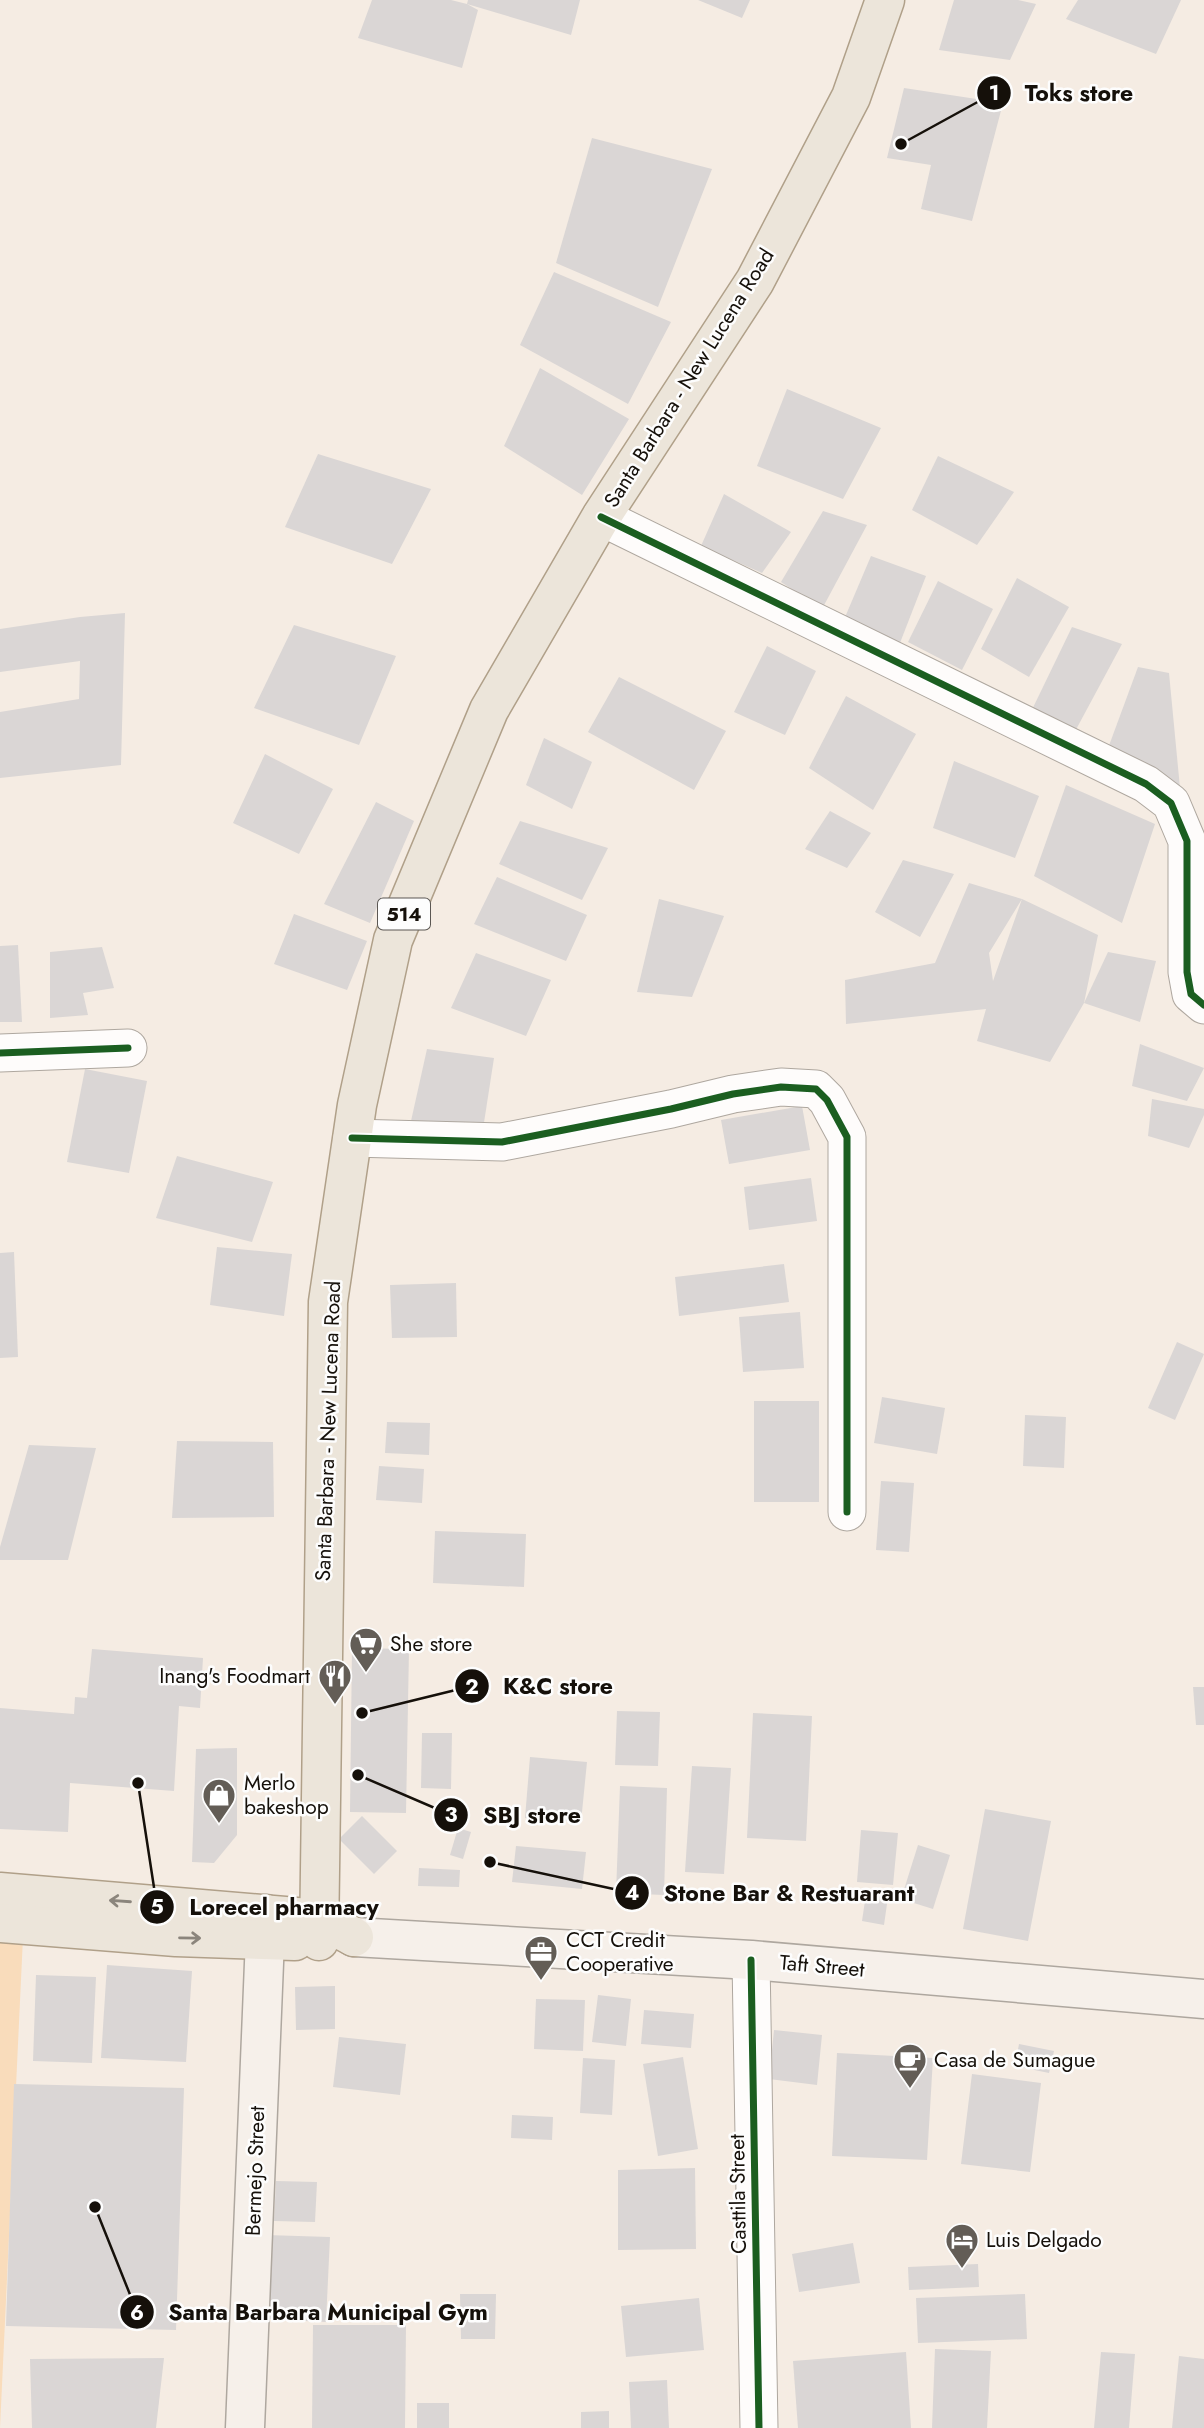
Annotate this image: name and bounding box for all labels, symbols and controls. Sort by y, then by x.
callout: Toks store [976,71,1148,115]
text: Toks store [1025,76,1133,110]
text: 1 [989,78,999,108]
street label: Santa Barbara - New Lucena Road [597,243,781,513]
road number: 514 [378,898,430,930]
street label: Santa Barbara - New Lucena Road [308,1280,348,1582]
supermarket icon: She store [347,1625,385,1674]
place label: She store [390,1629,473,1659]
restaurant icon: Inang's Foodmart [316,1657,354,1706]
place label: Inang's Foodmart [159,1661,310,1691]
callout: K&C store [454,1664,628,1708]
text: K&C store [503,1669,613,1703]
text: 2 [465,1672,479,1702]
place label: Merlo bakeshop [244,1768,329,1822]
shop icon: Merlo bakeshop [200,1776,238,1825]
callout: SBJ store [434,1793,595,1837]
text: SBJ store [483,1798,581,1832]
text: 3 [444,1800,458,1830]
callout: Stone Bar & Restuarant [614,1871,928,1915]
text: Stone Bar & Restuarant [664,1876,915,1910]
text: 4 [625,1878,639,1908]
callout: Lorecel pharmacy [140,1885,392,1929]
text: Lorecel pharmacy [189,1890,380,1924]
text: 5 [150,1892,164,1922]
one-way arrow [109,1894,132,1907]
place label: CCT Credit Cooperative [566,1925,674,1979]
one-way arrow [178,1931,201,1945]
office icon: CCT Credit Cooperative [522,1933,560,1982]
street label: Taft Street [778,1947,866,1985]
cafe icon: Casa de Sumague [891,2041,929,2090]
place label: Casa de Sumague [934,2045,1095,2075]
street label: Bermejo Street [238,2105,272,2237]
street label: Casttila Street [722,2134,754,2254]
hotel icon: Luis Delgado [943,2221,981,2270]
place label: Luis Delgado [986,2225,1102,2255]
callout: Santa Barbara Municipal Gym [119,2290,502,2334]
text: Santa Barbara Municipal Gym [168,2295,488,2329]
text: 6 [130,2298,144,2328]

